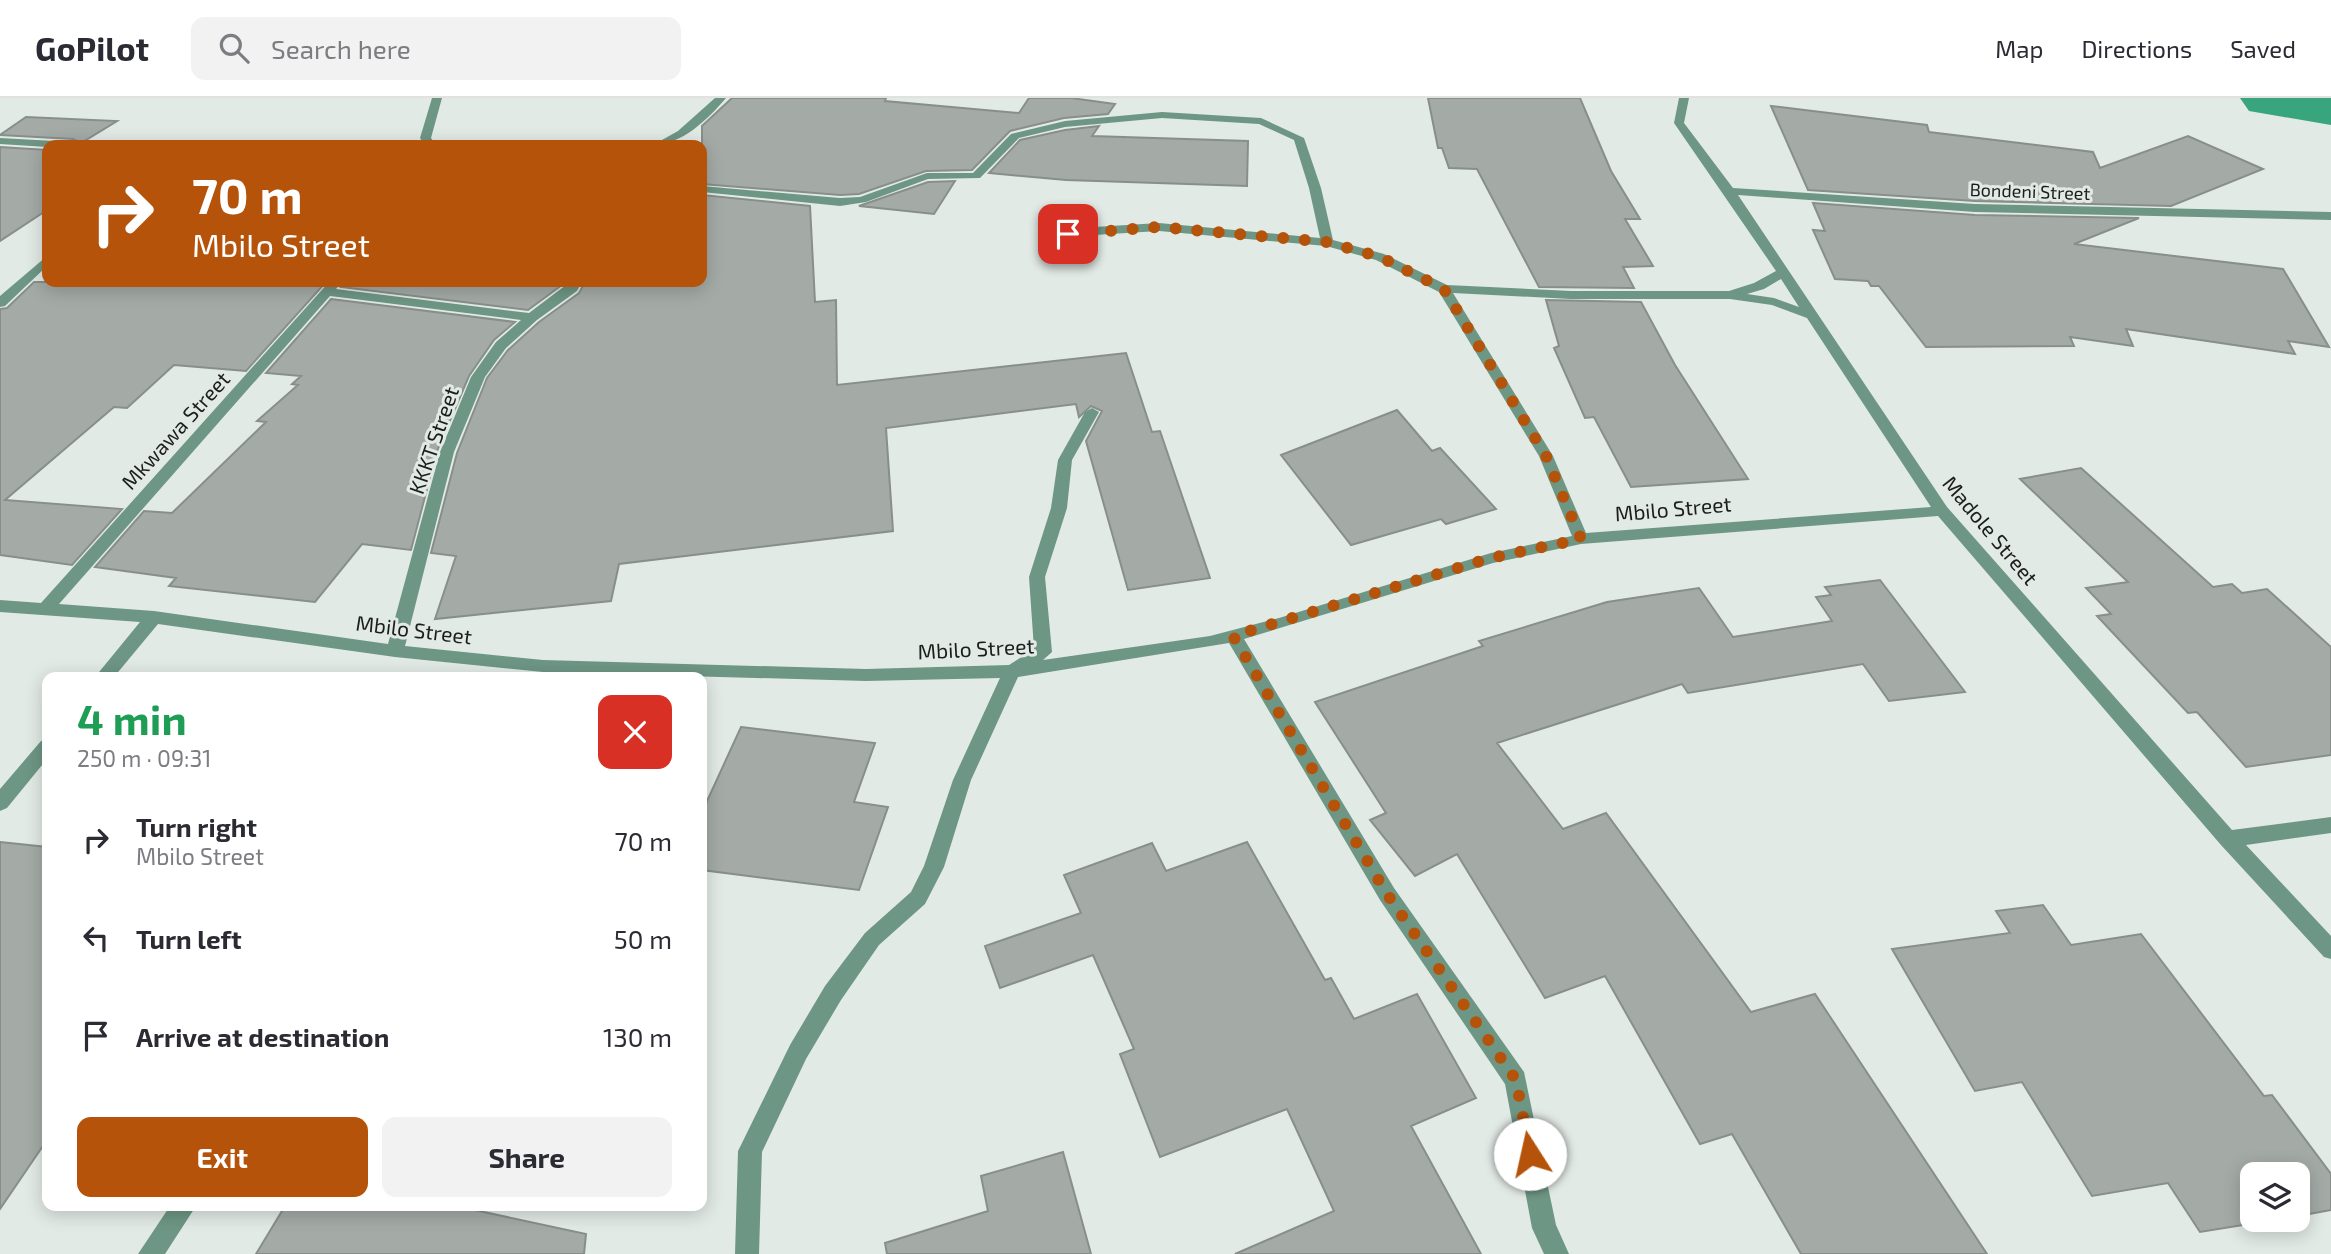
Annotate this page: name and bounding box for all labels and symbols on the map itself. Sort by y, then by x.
street label: Bondeni Street [1969,178,2091,204]
pin [1038,204,1098,264]
street label: Mkwawa Street [116,366,234,494]
street label: KKKT Street [403,383,463,497]
street label: Madole Street [1938,470,2044,590]
street label: Mbilo Street [1614,490,1732,526]
street label: Mbilo Street [355,609,473,649]
street label: Mbilo Street [917,632,1035,664]
position arrow [1493,1117,1567,1191]

